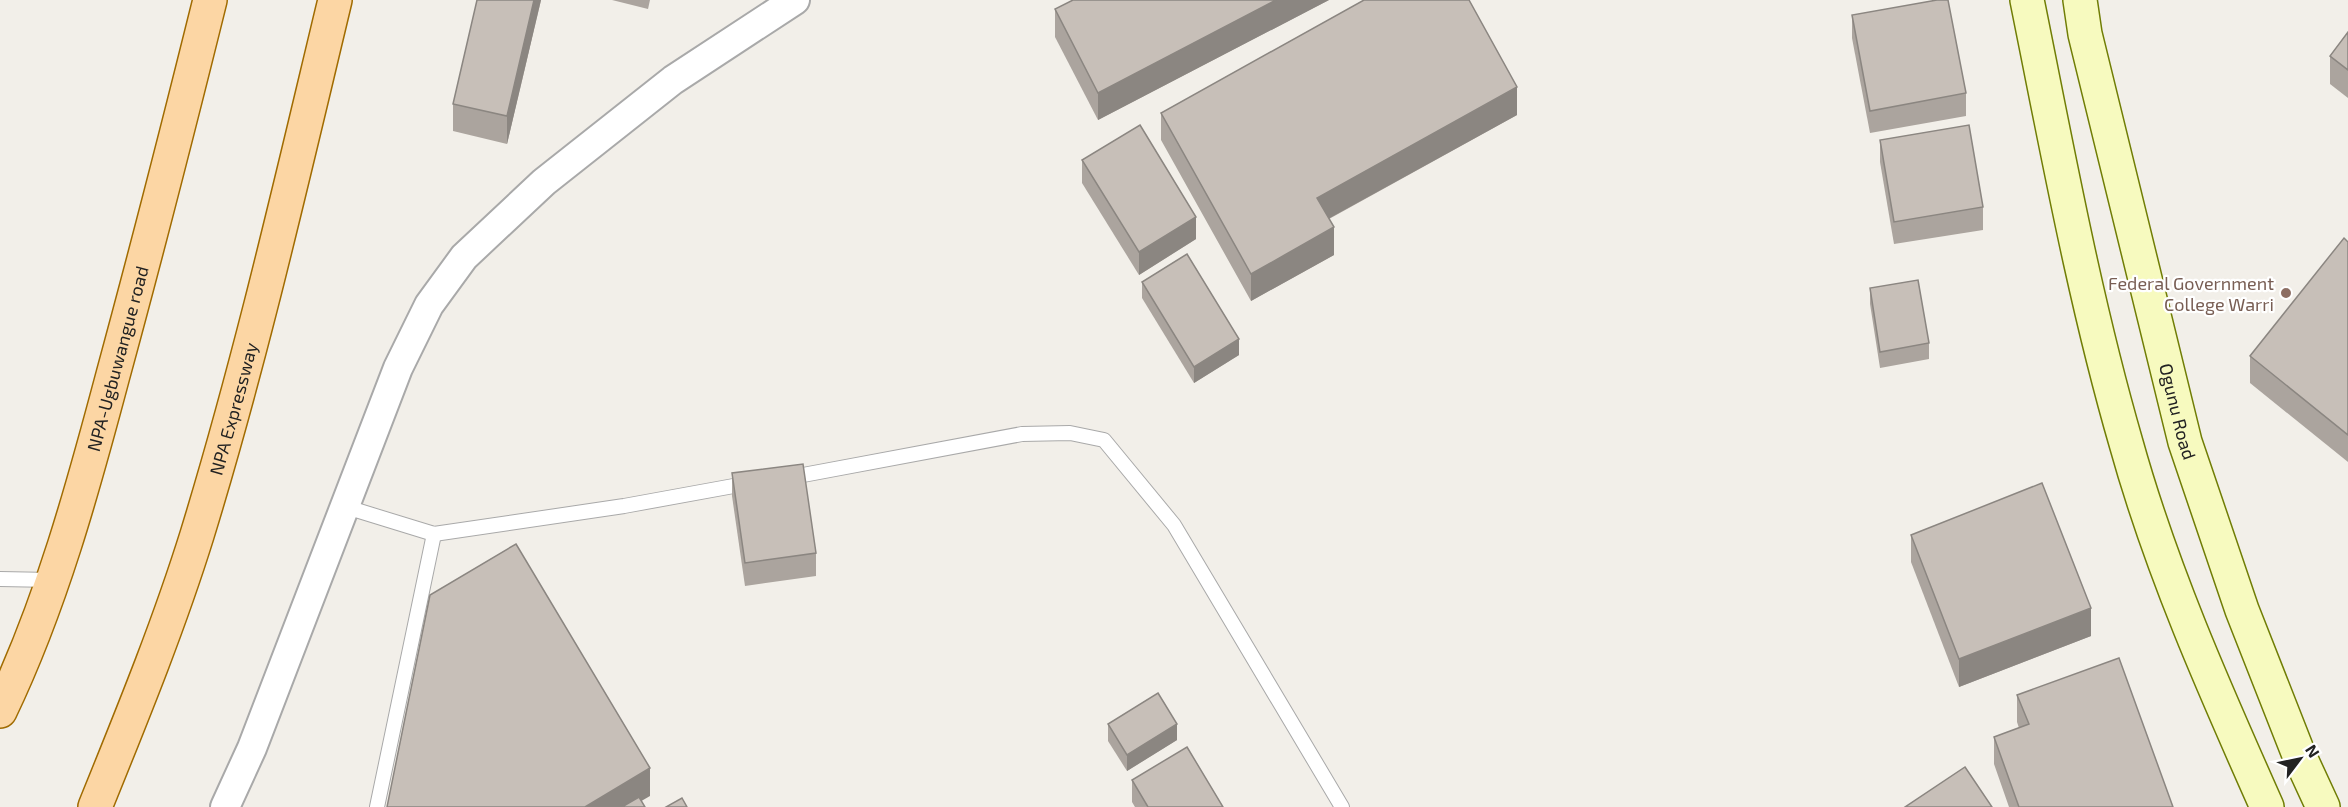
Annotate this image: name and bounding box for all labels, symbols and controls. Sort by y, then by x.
street label: NPA-Ugbuwangue road [82,263,153,454]
place label: Federal Government College Warri [2108,272,2274,315]
marker: Federal Government College Warri [2279,286,2293,300]
street label: NPA Expressway [204,339,262,478]
street label: Ogunu Road [2155,361,2201,462]
north arrow [2270,729,2330,789]
text: N [2302,741,2324,761]

